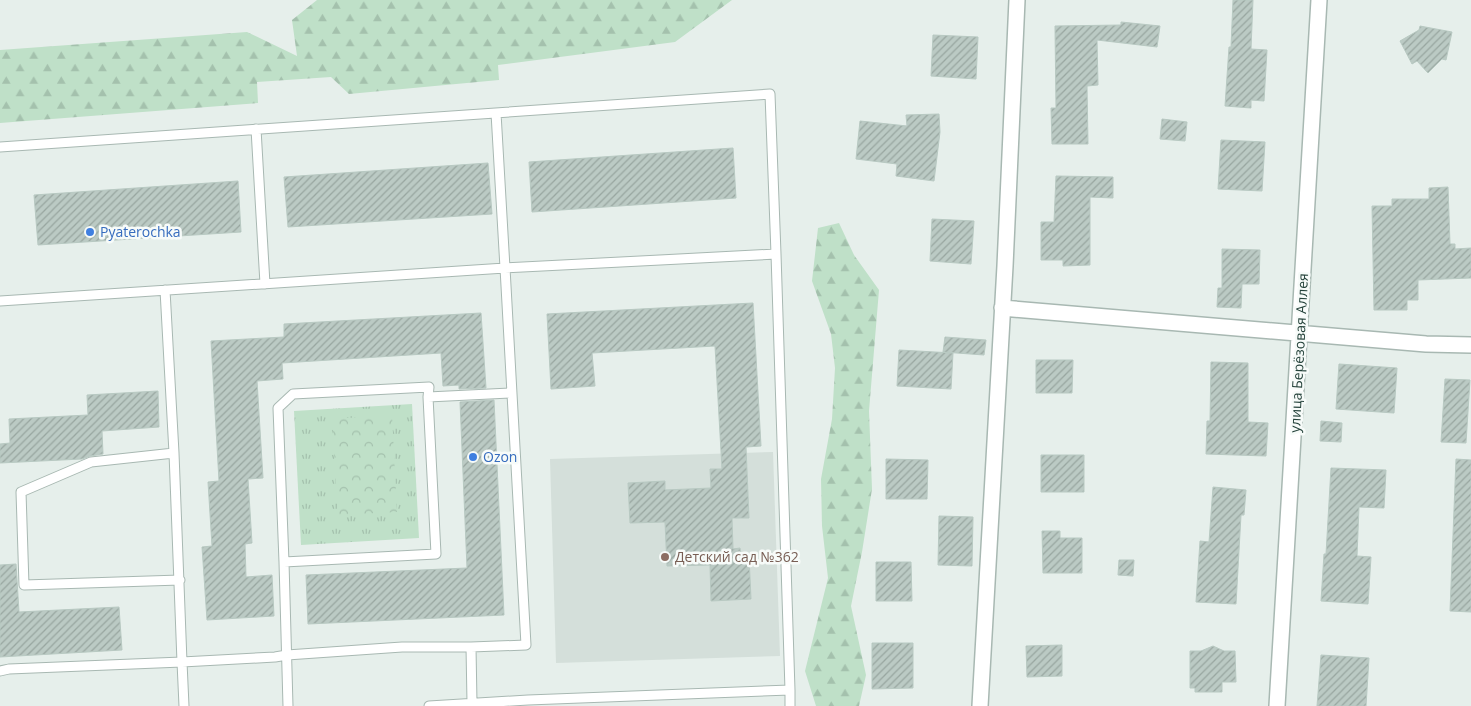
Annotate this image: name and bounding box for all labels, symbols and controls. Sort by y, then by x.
place label: Pyaterochka [100,222,181,241]
marker: Pyaterochka [84,226,96,238]
street label: улица Берёзовая Аллея [1285,273,1312,433]
place label: Ozon [483,447,517,466]
marker: Ozon [467,451,479,463]
place label: Детский сад №362 [675,547,799,566]
marker: Детский сад №362 [659,551,671,563]

